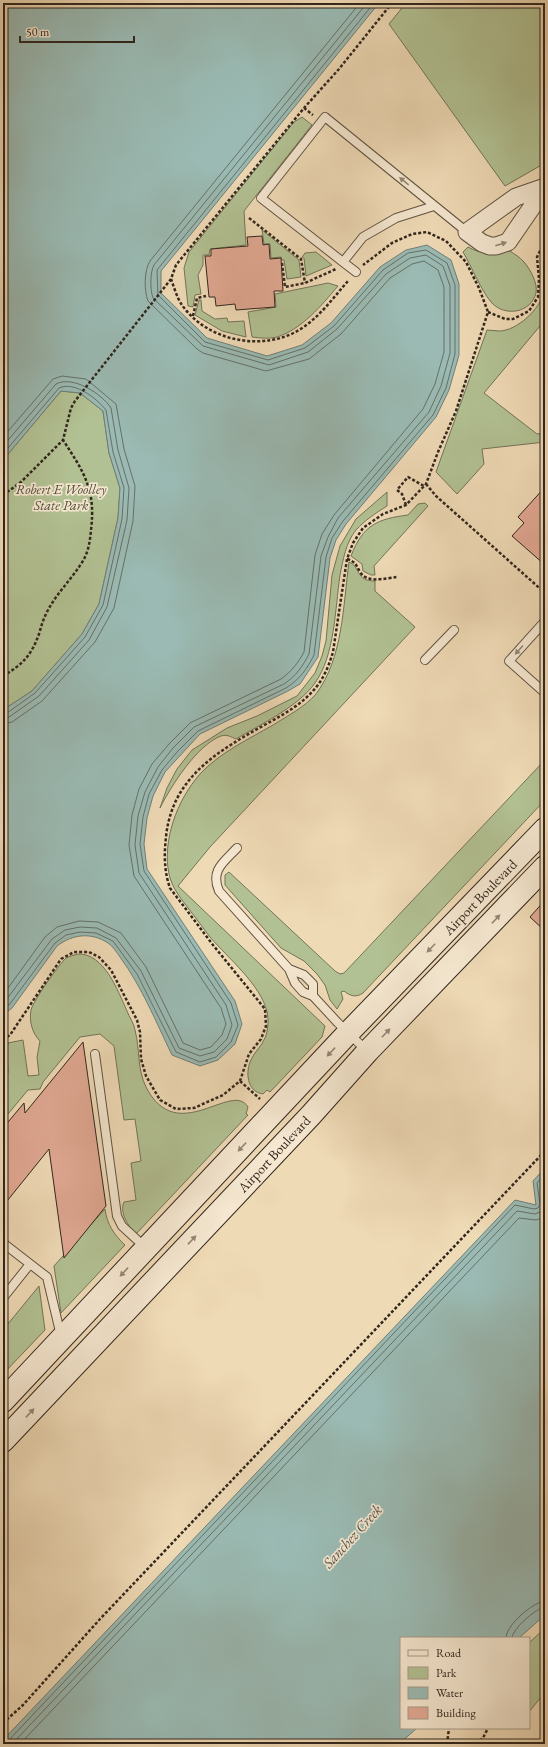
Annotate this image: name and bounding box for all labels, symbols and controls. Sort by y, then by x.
scale bar [20,18,134,44]
text: 50 m [26,24,50,40]
one-way arrow [399,177,409,186]
one-way arrow [496,241,508,247]
park label: Robert E Woolley State Park [16,480,107,514]
one-way arrow [514,644,523,655]
street label: Airport Boulevard [439,855,521,939]
one-way arrow [491,914,501,924]
one-way arrow [426,943,435,953]
one-way arrow [381,1028,391,1038]
one-way arrow [326,1047,336,1057]
street label: Airport Boulevard [233,1111,315,1197]
one-way arrow [237,1142,247,1152]
one-way arrow [188,1235,197,1246]
one-way arrow [119,1267,129,1277]
one-way arrow [25,1408,35,1418]
water label: Sanchez Creek [318,1500,386,1573]
legend [400,1637,530,1729]
text: Road [436,1645,462,1661]
text: Park [436,1665,457,1681]
text: Water [436,1685,463,1701]
text: Building [436,1705,477,1721]

